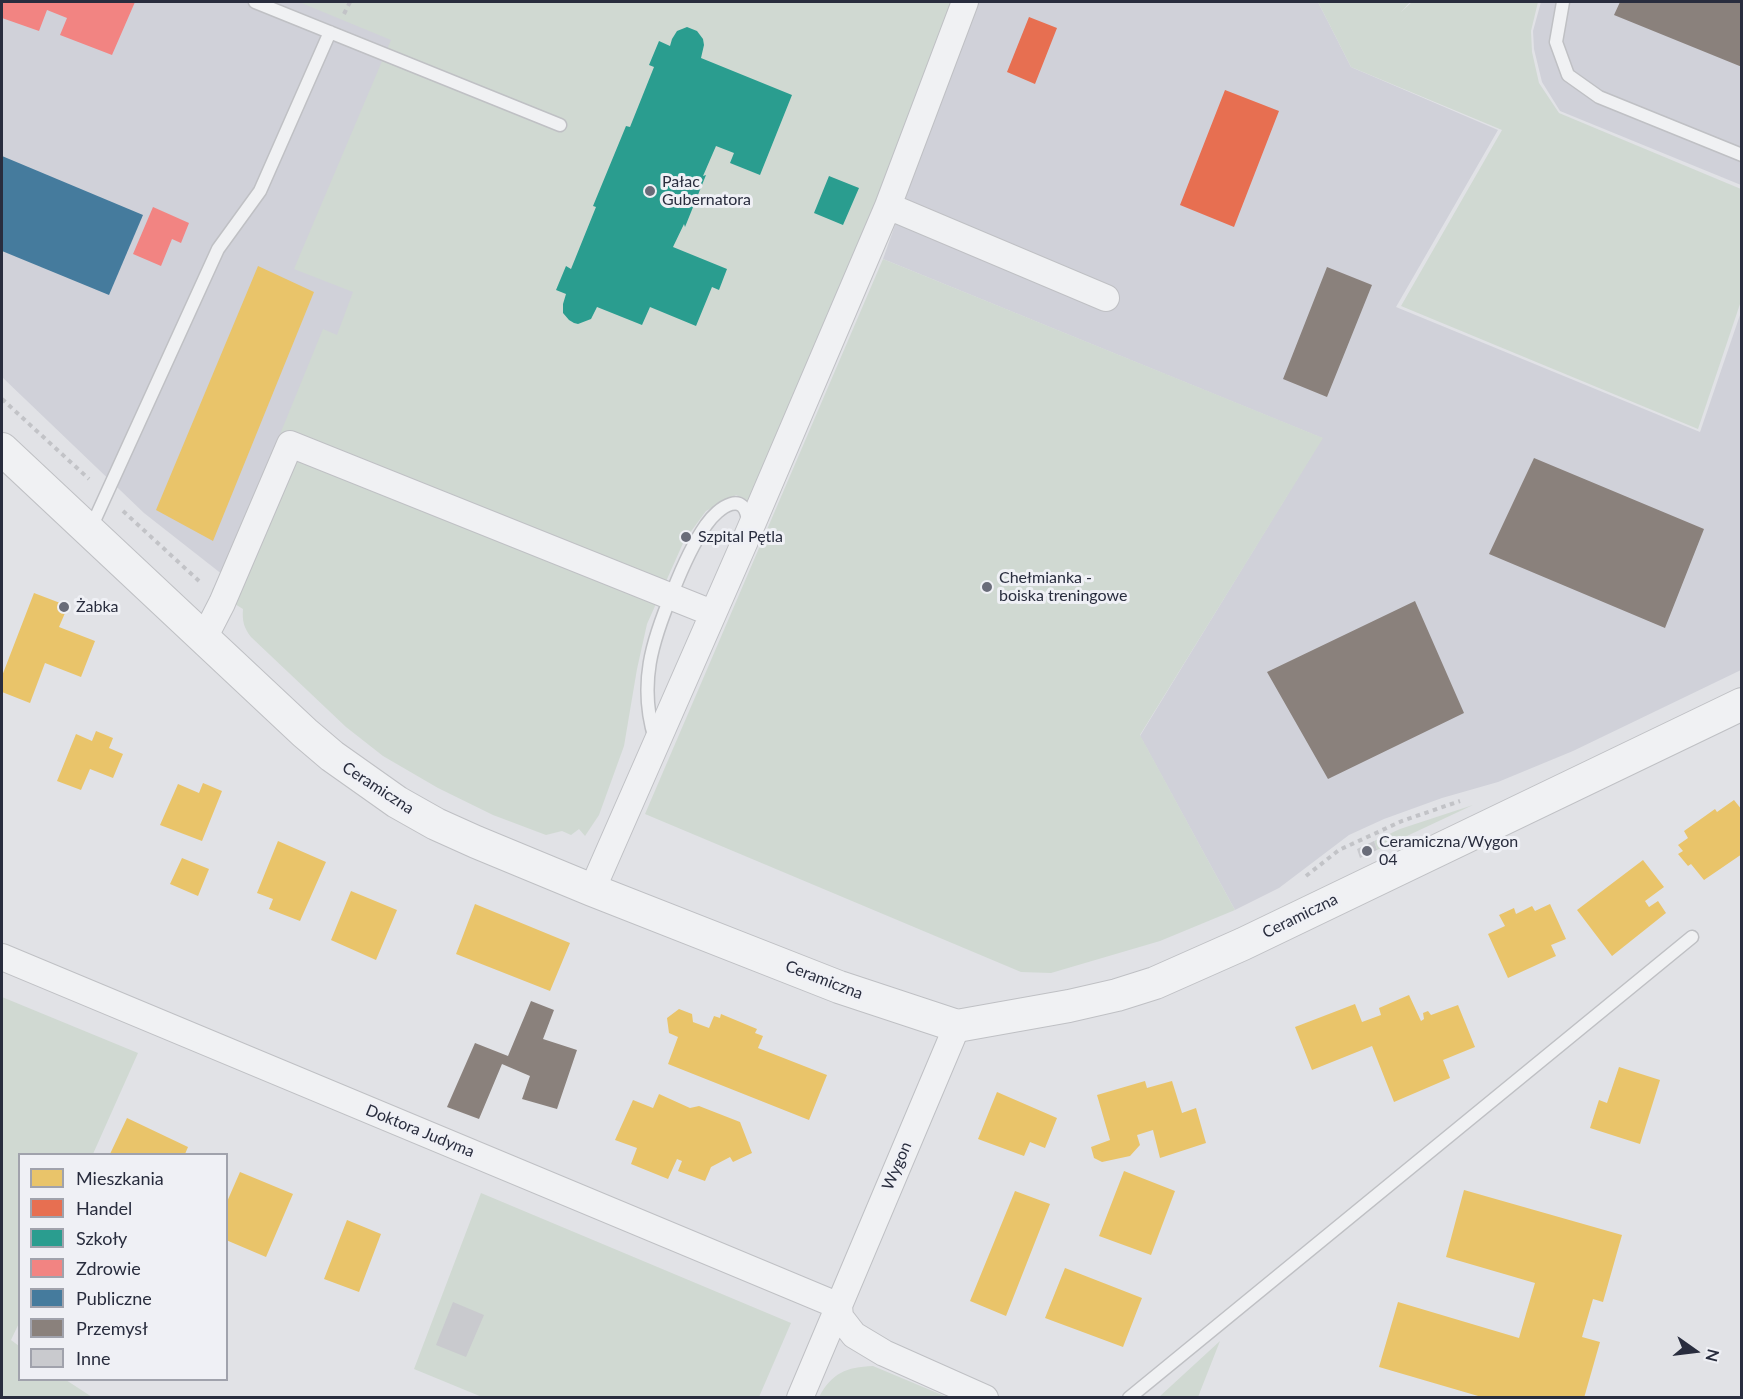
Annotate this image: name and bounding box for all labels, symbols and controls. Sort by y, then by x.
place label: Pałac Gubernatora [662,172,751,210]
marker: Pałac Gubernatora [643,184,657,198]
place label: Szpital Pętla [698,527,783,547]
marker: Szpital Pętla [679,530,693,544]
place label: Chełmianka - boiska treningowe [999,568,1127,606]
marker: Chełmianka - boiska treningowe [980,580,994,594]
place label: Żabka [76,597,119,617]
marker: Żabka [57,600,71,614]
street label: Ceramiczna [339,758,417,818]
place label: Ceramiczna/Wygon 04 [1379,832,1518,870]
marker: Ceramiczna/Wygon 04 [1360,844,1374,858]
street label: Ceramiczna [1259,890,1341,942]
street label: Ceramiczna [783,956,865,1004]
street label: Doktora Judyma [363,1100,477,1162]
street label: Wygon [878,1139,916,1193]
legend [18,1153,228,1381]
text: Mieszkania [76,1167,164,1189]
text: Handel [76,1197,132,1219]
text: Szkoły [76,1227,127,1249]
text: Zdrowie [76,1257,141,1279]
text: Publiczne [76,1287,152,1309]
text: Przemysł [76,1317,148,1339]
north arrow [1665,1321,1725,1381]
text: Inne [76,1347,111,1369]
text: N [1702,1347,1724,1364]

